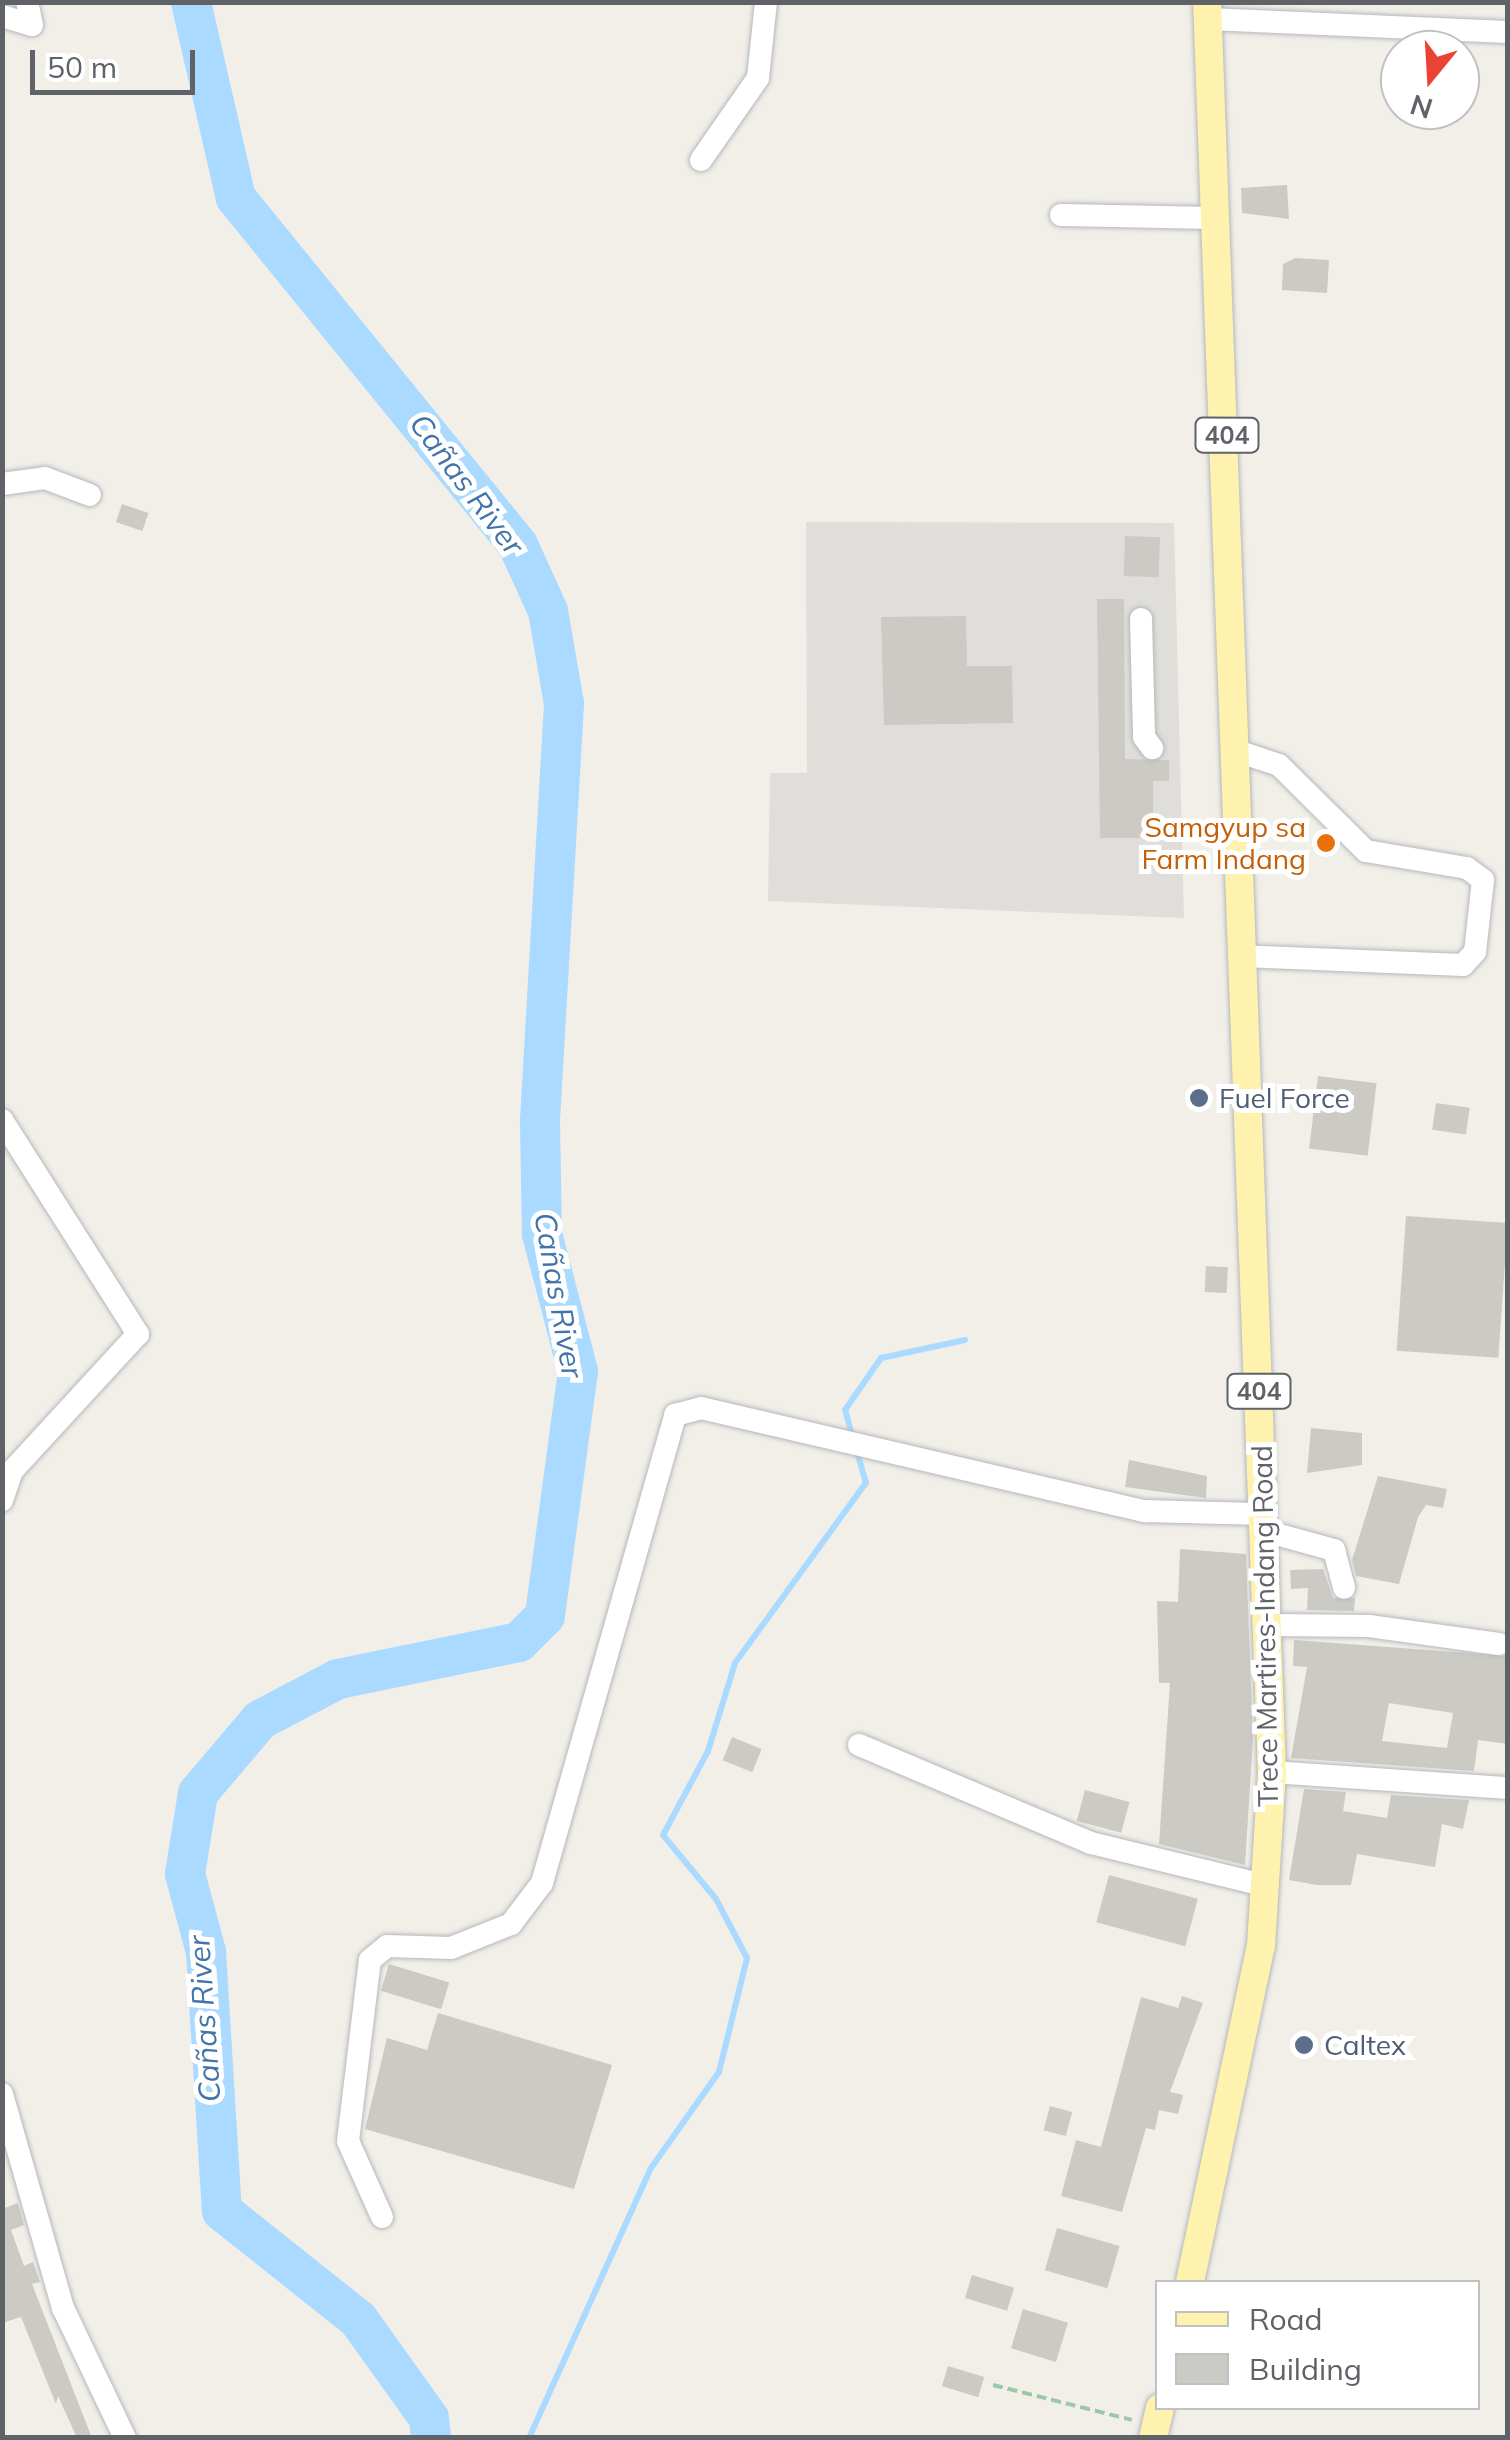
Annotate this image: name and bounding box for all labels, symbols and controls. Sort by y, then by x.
scale bar [35,30,200,92]
north arrow [1380,30,1480,130]
text: 50 m [47,48,117,86]
text: N [1406,87,1437,127]
water label: Cañas River [402,406,532,562]
road number: 404 [1194,415,1260,455]
place label: Samgyup sa Farm Indang [1141,810,1306,876]
marker: Samgyup sa Farm Indang [1315,832,1337,854]
place label: Fuel Force [1219,1081,1350,1115]
marker: Fuel Force [1188,1087,1210,1109]
water label: Cañas River [527,1210,591,1380]
road number: 404 [1226,1371,1292,1411]
street label: Trece Martires-Indang Road [1245,1445,1285,1807]
water label: Cañas River [180,1934,228,2104]
place label: Caltex [1324,2028,1406,2062]
marker: Caltex [1293,2034,1315,2056]
legend [1155,2280,1480,2410]
text: Road [1249,2300,1323,2338]
text: Building [1249,2350,1362,2388]

